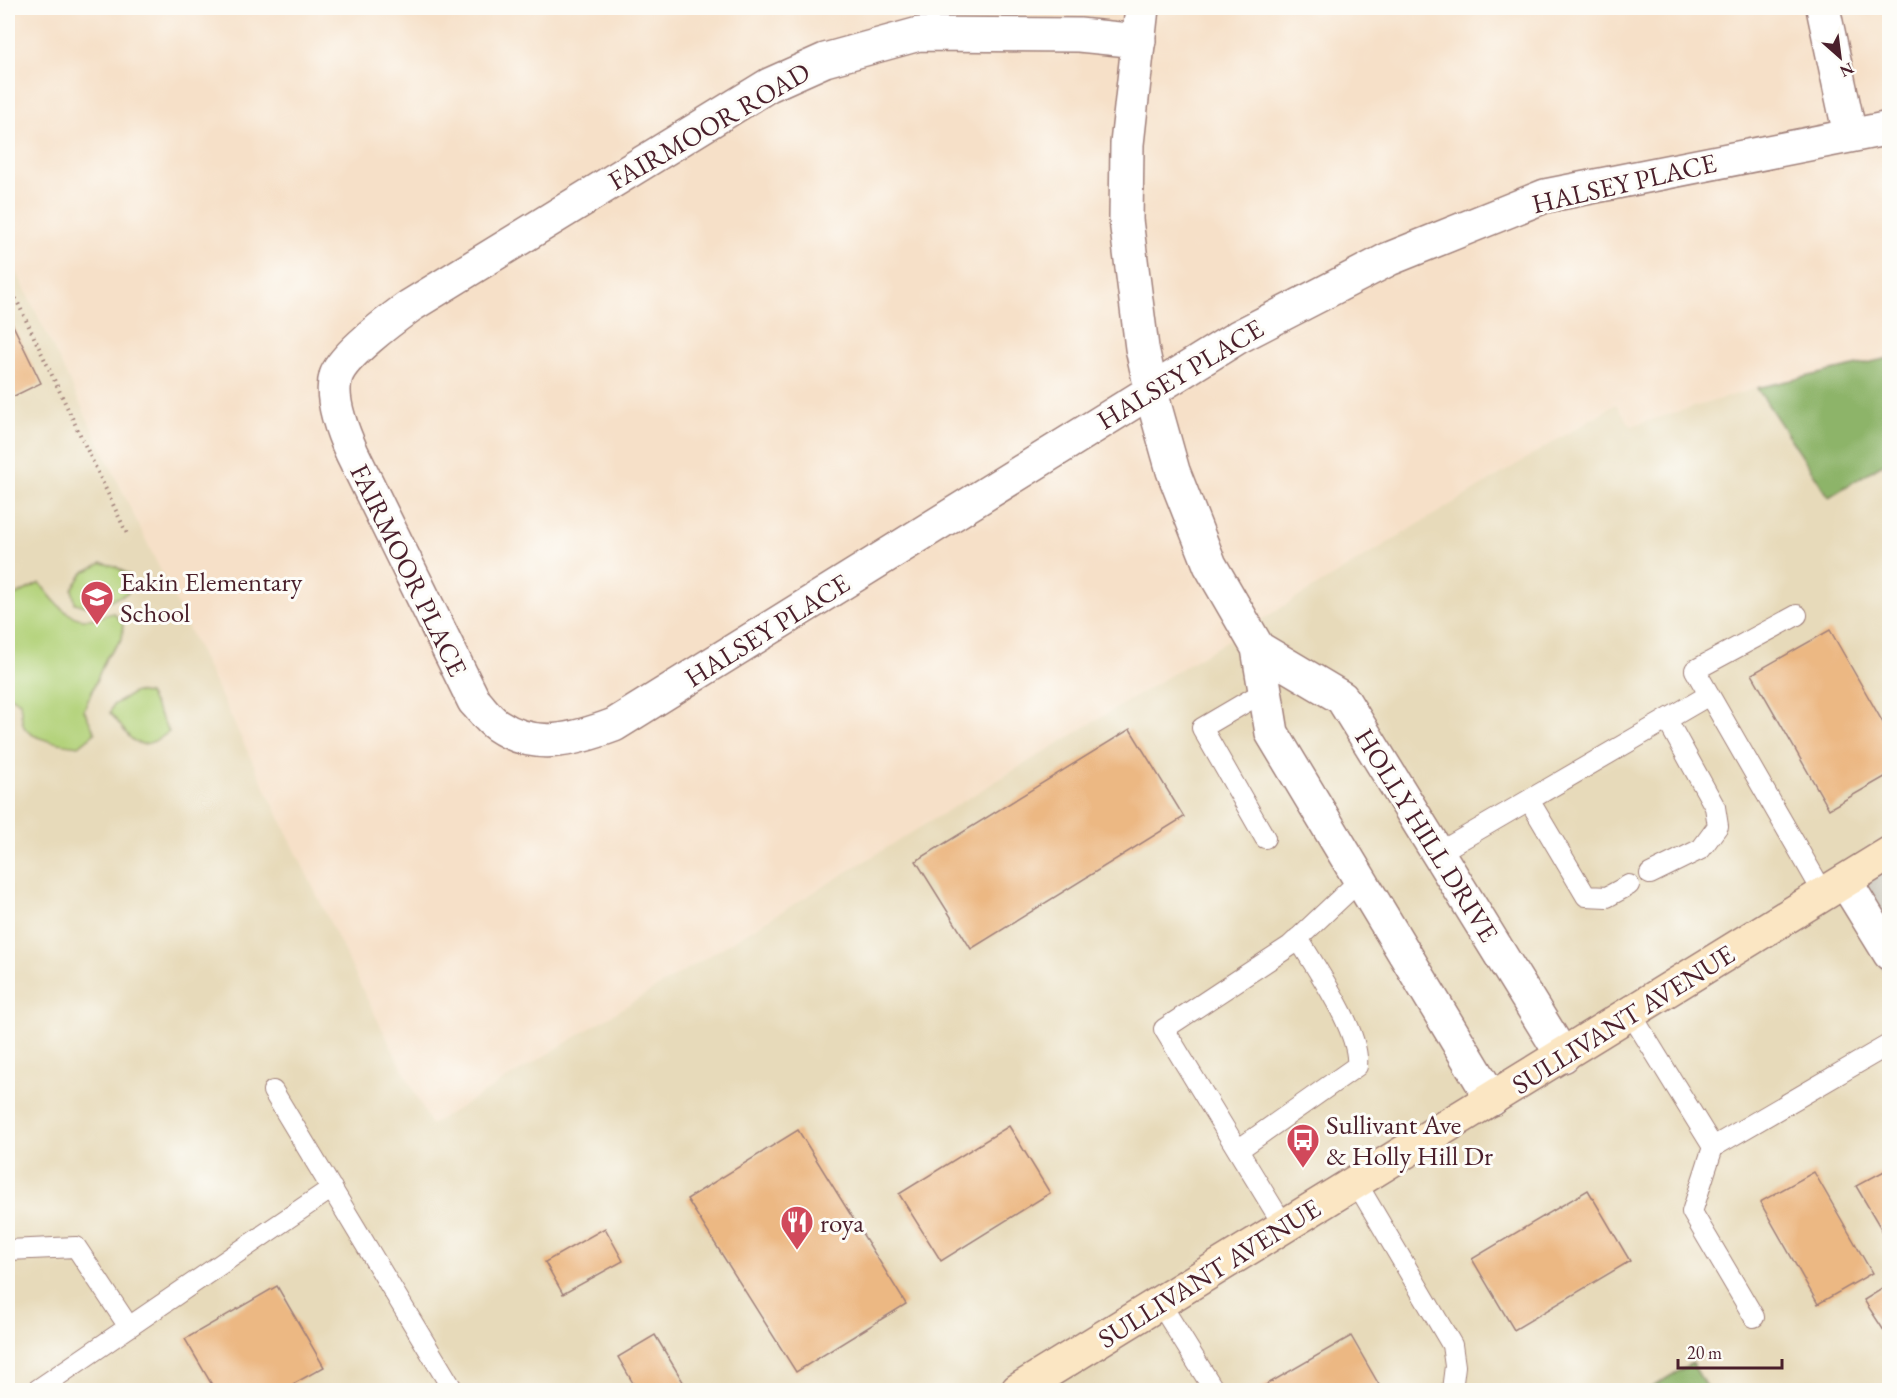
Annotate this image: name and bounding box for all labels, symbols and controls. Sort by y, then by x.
north arrow [1810,27,1870,87]
street label: FAIRMOOR ROAD [602,54,816,198]
text: N [1836,57,1857,82]
street label: HALSEY PLACE [1528,145,1720,221]
street label: HALSEY PLACE [1090,311,1270,437]
street label: FAIRMOOR PLACE [342,458,476,682]
place label: Eakin Elementary School [120,564,303,630]
street label: HALSEY PLACE [678,565,856,695]
school or university icon: Eakin Elementary School [79,579,115,626]
street label: HOLLY HILL DRIVE [1347,722,1507,948]
street label: SULLIVANT AVENUE [1505,936,1741,1102]
place label: Sullivant Ave & Holly Hill Dr [1326,1107,1493,1173]
bus stop icon: Sullivant Ave & Holly Hill Dr [1285,1122,1321,1169]
street label: SULLIVANT AVENUE [1091,1190,1327,1356]
restaurant icon: roya [779,1204,815,1251]
place label: roya [820,1205,864,1240]
scale bar [1678,1332,1782,1370]
text: 20 m [1687,1341,1722,1364]

